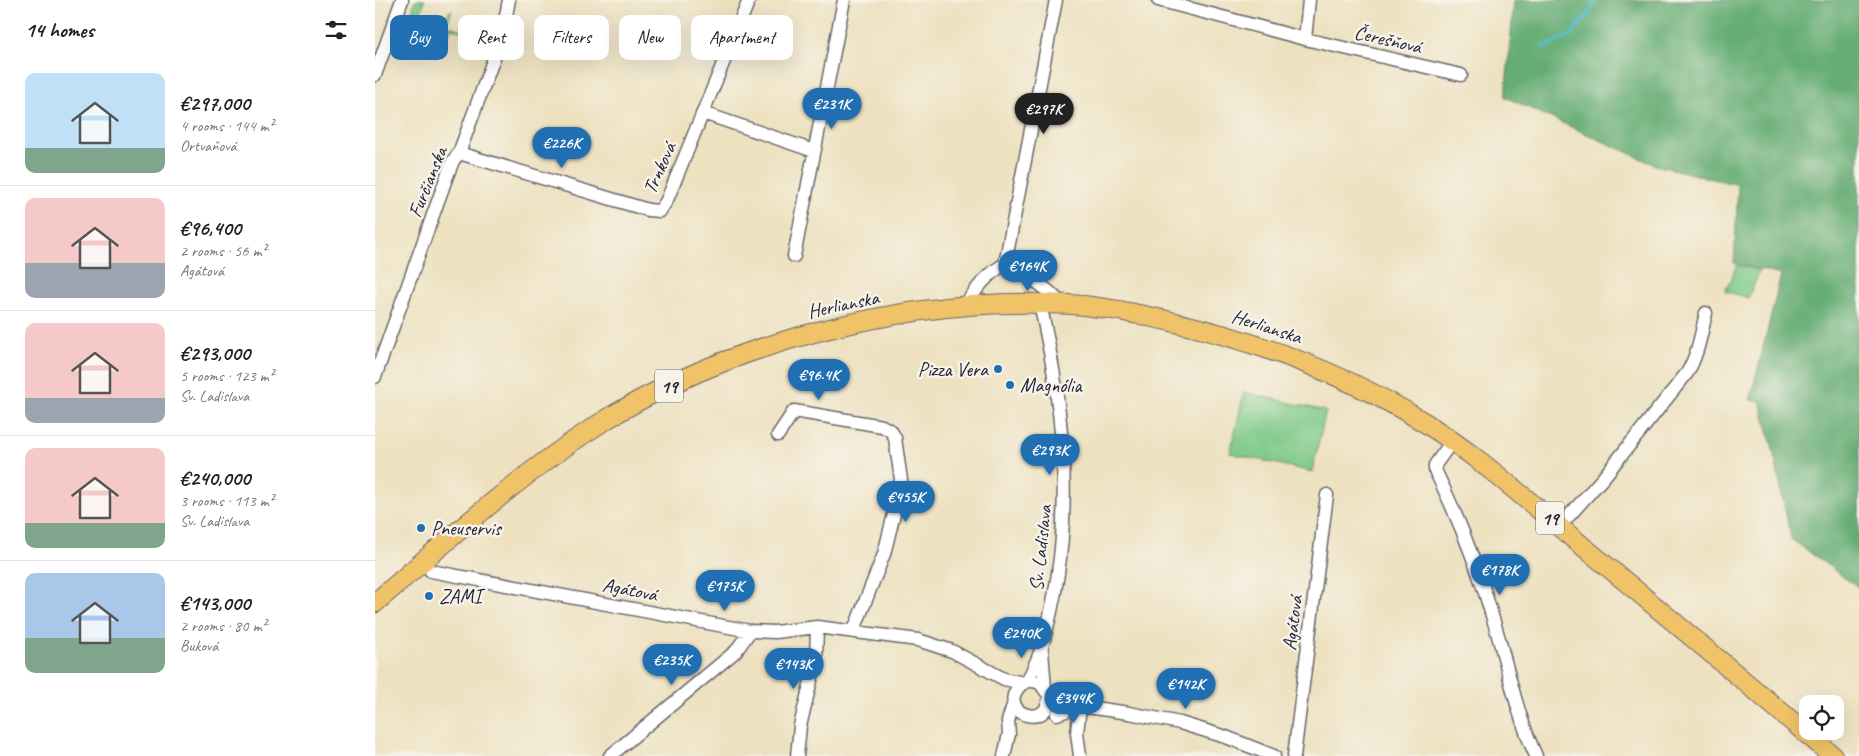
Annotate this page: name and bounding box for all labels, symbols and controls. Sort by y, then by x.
chip: Buy [390,15,448,60]
chip: Rent [458,15,524,60]
chip: Filters [534,15,609,60]
chip: New [619,15,681,60]
chip: Apartment [691,15,793,60]
icon: filters [322,16,350,44]
text: 14 homes [25,17,94,43]
street label: Čerešňová [1352,20,1426,60]
pin: €231K [797,88,867,130]
text: €297,000 [180,90,250,116]
pin: €297K [1009,92,1079,135]
icon: home [65,93,125,153]
text: €231K [814,94,850,114]
text: €297K [1026,99,1062,119]
text: 4 rooms · 144 m² [180,116,274,136]
pin: €226K [527,126,597,169]
text: €226K [543,133,581,153]
text: Ortvaňová [180,136,237,156]
street label: Trnková [637,137,683,198]
street label: Furčianska [402,142,454,221]
text: €96,400 [180,215,241,241]
icon: home [65,218,125,278]
text: 2 rooms · 56 m² [180,241,266,261]
pin: €164K [993,250,1063,292]
text: €164K [1009,256,1047,276]
text: Agátová [180,261,224,281]
street label: Herlianska [805,285,882,324]
street label: Herlianska [1229,303,1306,350]
text: €293,000 [180,340,250,366]
icon: home [65,343,125,403]
place label: Pizza Vera [918,357,989,382]
pin: €96.4K [778,358,860,401]
marker: Pizza Vera [992,363,1004,375]
text: €96.4K [799,365,839,385]
text: 5 rooms · 123 m² [180,366,274,386]
road number: 19 [655,370,683,402]
place label: Magnólia [1020,373,1083,398]
marker: Magnólia [1004,379,1016,391]
text: Sv. Ladislava [180,386,249,406]
pin: €293K [1015,434,1085,476]
text: €293K [1032,440,1068,460]
text: €240,000 [180,465,250,491]
icon: home [65,468,125,528]
pin: €455K [871,480,941,523]
text: €455K [888,487,924,507]
text: 3 rooms · 113 m² [180,491,274,511]
street label: Sv. Ladislava [1024,502,1058,592]
road number: 19 [1536,502,1564,534]
text: Sv. Ladislava [180,511,249,531]
place label: Pneuservis [431,516,503,541]
marker: Pneuservis [415,522,427,534]
pin: €178K [1465,554,1535,596]
text: €178K [1482,560,1518,580]
pin: €175K [690,570,760,612]
street label: Agátová [601,572,661,607]
text: €175K [707,576,743,596]
place label: ZAMI [439,584,485,609]
text: €143,000 [180,590,250,616]
marker: ZAMI [423,590,435,602]
street label: Agátová [1277,592,1309,652]
icon: home [65,593,125,653]
text: 2 rooms · 80 m² [180,616,266,636]
pin: €240K [987,616,1057,659]
text: €240K [1004,623,1040,643]
text: Buková [180,636,218,656]
pin: €235K [637,644,707,686]
pin: €143K [759,648,829,690]
text: €235K [654,650,690,670]
text: €143K [776,654,812,674]
pin: €142K [1151,668,1221,710]
text: €142K [1168,674,1204,694]
pin: €344K [1039,682,1109,724]
text: €344K [1056,688,1092,708]
map controls [1799,695,1844,740]
button: locate [1799,695,1844,740]

